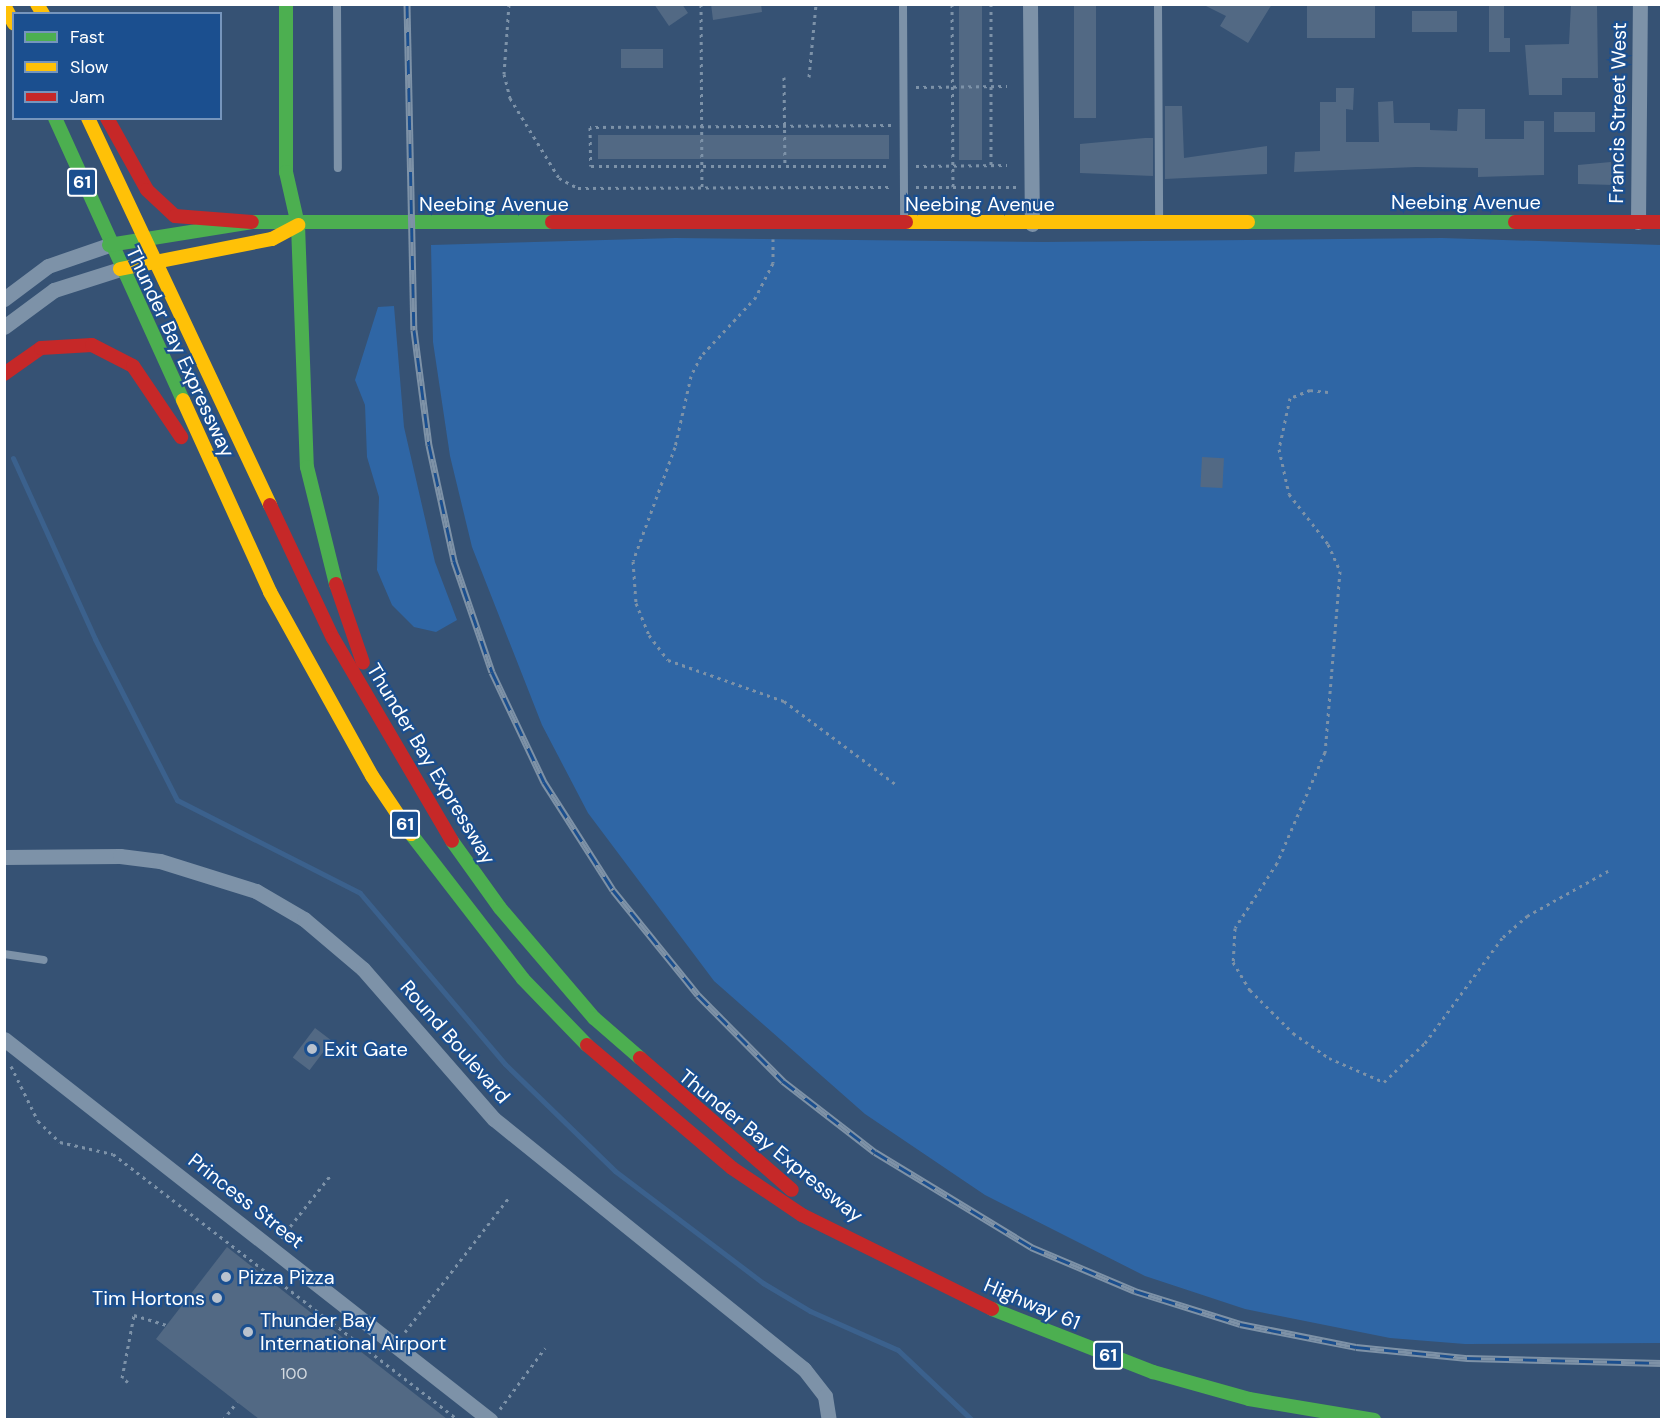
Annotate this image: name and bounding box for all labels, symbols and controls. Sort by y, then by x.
legend [12,12,222,120]
street label: Francis Street West [1604,22,1632,204]
text: Fast [70,25,105,49]
text: Slow [70,55,109,79]
text: Jam [70,85,105,109]
road number: 61 [67,167,97,197]
street label: Neebing Avenue [1391,190,1541,214]
street label: Neebing Avenue [419,192,569,216]
street label: Neebing Avenue [905,192,1055,216]
street label: Thunder Bay Expressway [121,243,239,461]
street label: Thunder Bay Expressway [362,659,500,869]
road number: 61 [390,809,420,839]
street label: Round Boulevard [395,976,515,1108]
place label: Exit Gate [324,1037,408,1061]
marker: Exit Gate [305,1042,319,1056]
street label: Thunder Bay Expressway [674,1064,868,1228]
street label: Princess Street [183,1148,309,1254]
place label: Pizza Pizza [238,1265,335,1289]
marker: Pizza Pizza [219,1270,233,1284]
street label: Highway 61 [980,1273,1084,1335]
place label: Tim Hortons [92,1286,205,1310]
marker: Tim Hortons [210,1291,224,1305]
place label: Thunder Bay International Airport [260,1308,446,1355]
marker: Thunder Bay International Airport [241,1325,255,1339]
road number: 61 [1093,1340,1123,1370]
house number: 100 [281,1364,307,1384]

